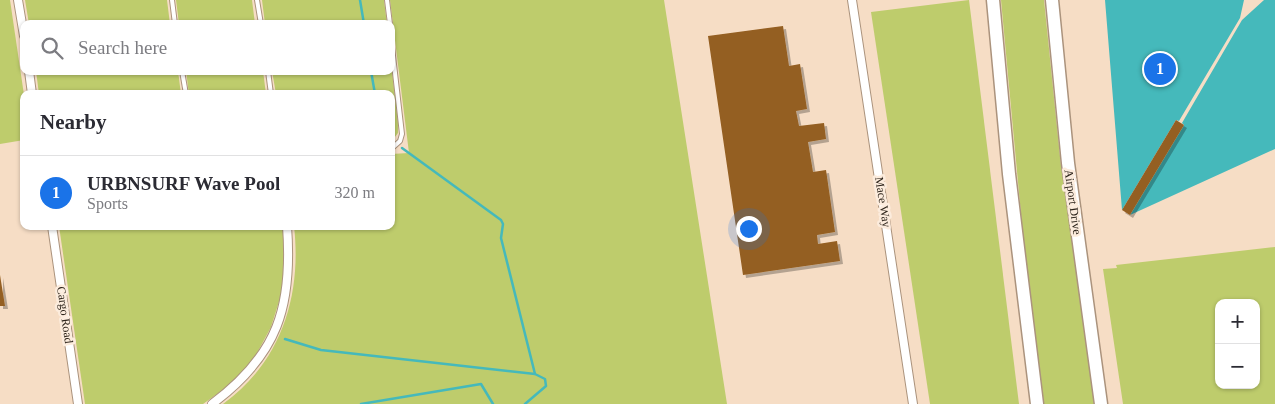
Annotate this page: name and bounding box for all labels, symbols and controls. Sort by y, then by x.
search box [20,20,395,75]
icon: search [38,34,66,62]
text: Search here [78,37,167,58]
pin: 1 [1144,50,1176,88]
text: Nearby [40,110,107,134]
street label: Airport Drive [1061,169,1085,235]
text: URBNSURF Wave Pool [87,173,280,194]
street label: Mace Way [872,176,894,228]
text: 1 [52,184,60,201]
text: 320 m [335,184,375,201]
text: Sports [87,195,128,212]
your location [736,216,762,242]
street label: Cargo Road [54,286,76,344]
map controls [1215,299,1260,389]
button: + [1215,299,1260,344]
button: − [1215,344,1260,389]

